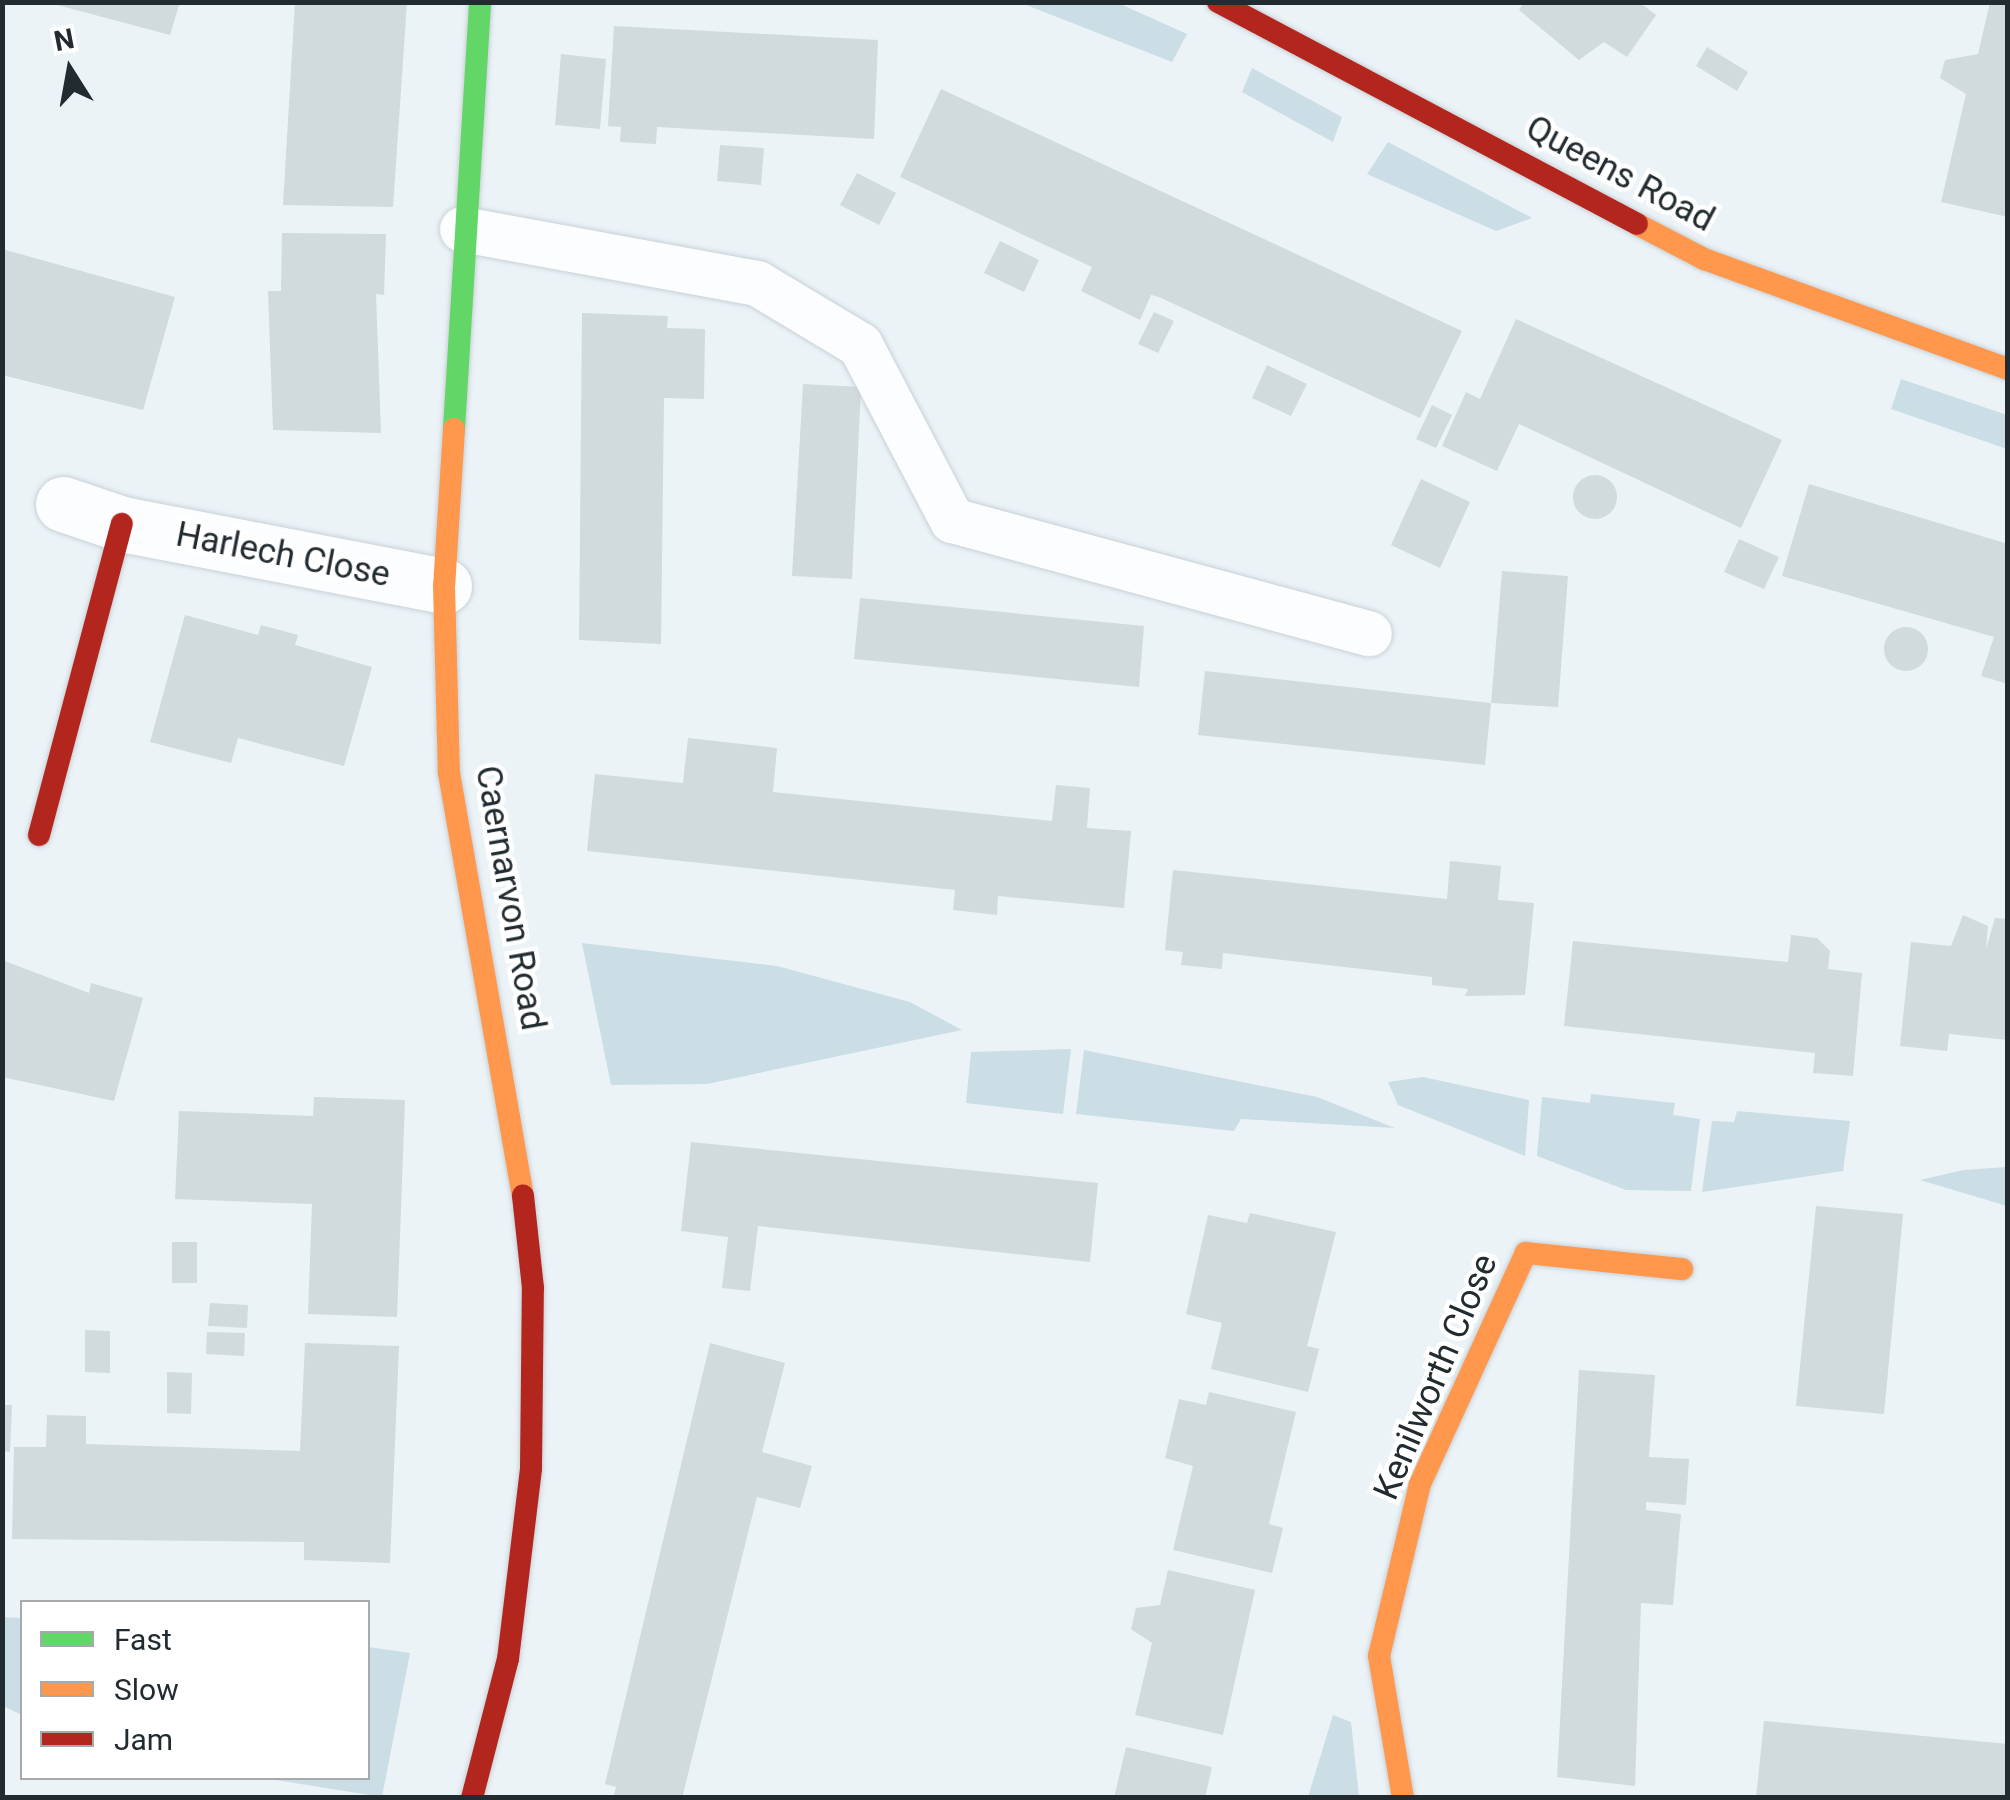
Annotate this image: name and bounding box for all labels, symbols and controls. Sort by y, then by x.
north arrow [20,20,120,120]
text: N [51,22,77,58]
street label: Queens Road [1519,107,1721,241]
street label: Harlech Close [172,514,394,596]
street label: Caernarvon Road [466,763,554,1033]
street label: Kenilworth Close [1365,1248,1507,1506]
legend [20,1600,370,1780]
text: Fast [114,1622,172,1657]
text: Slow [114,1672,179,1707]
text: Jam [114,1722,173,1757]

